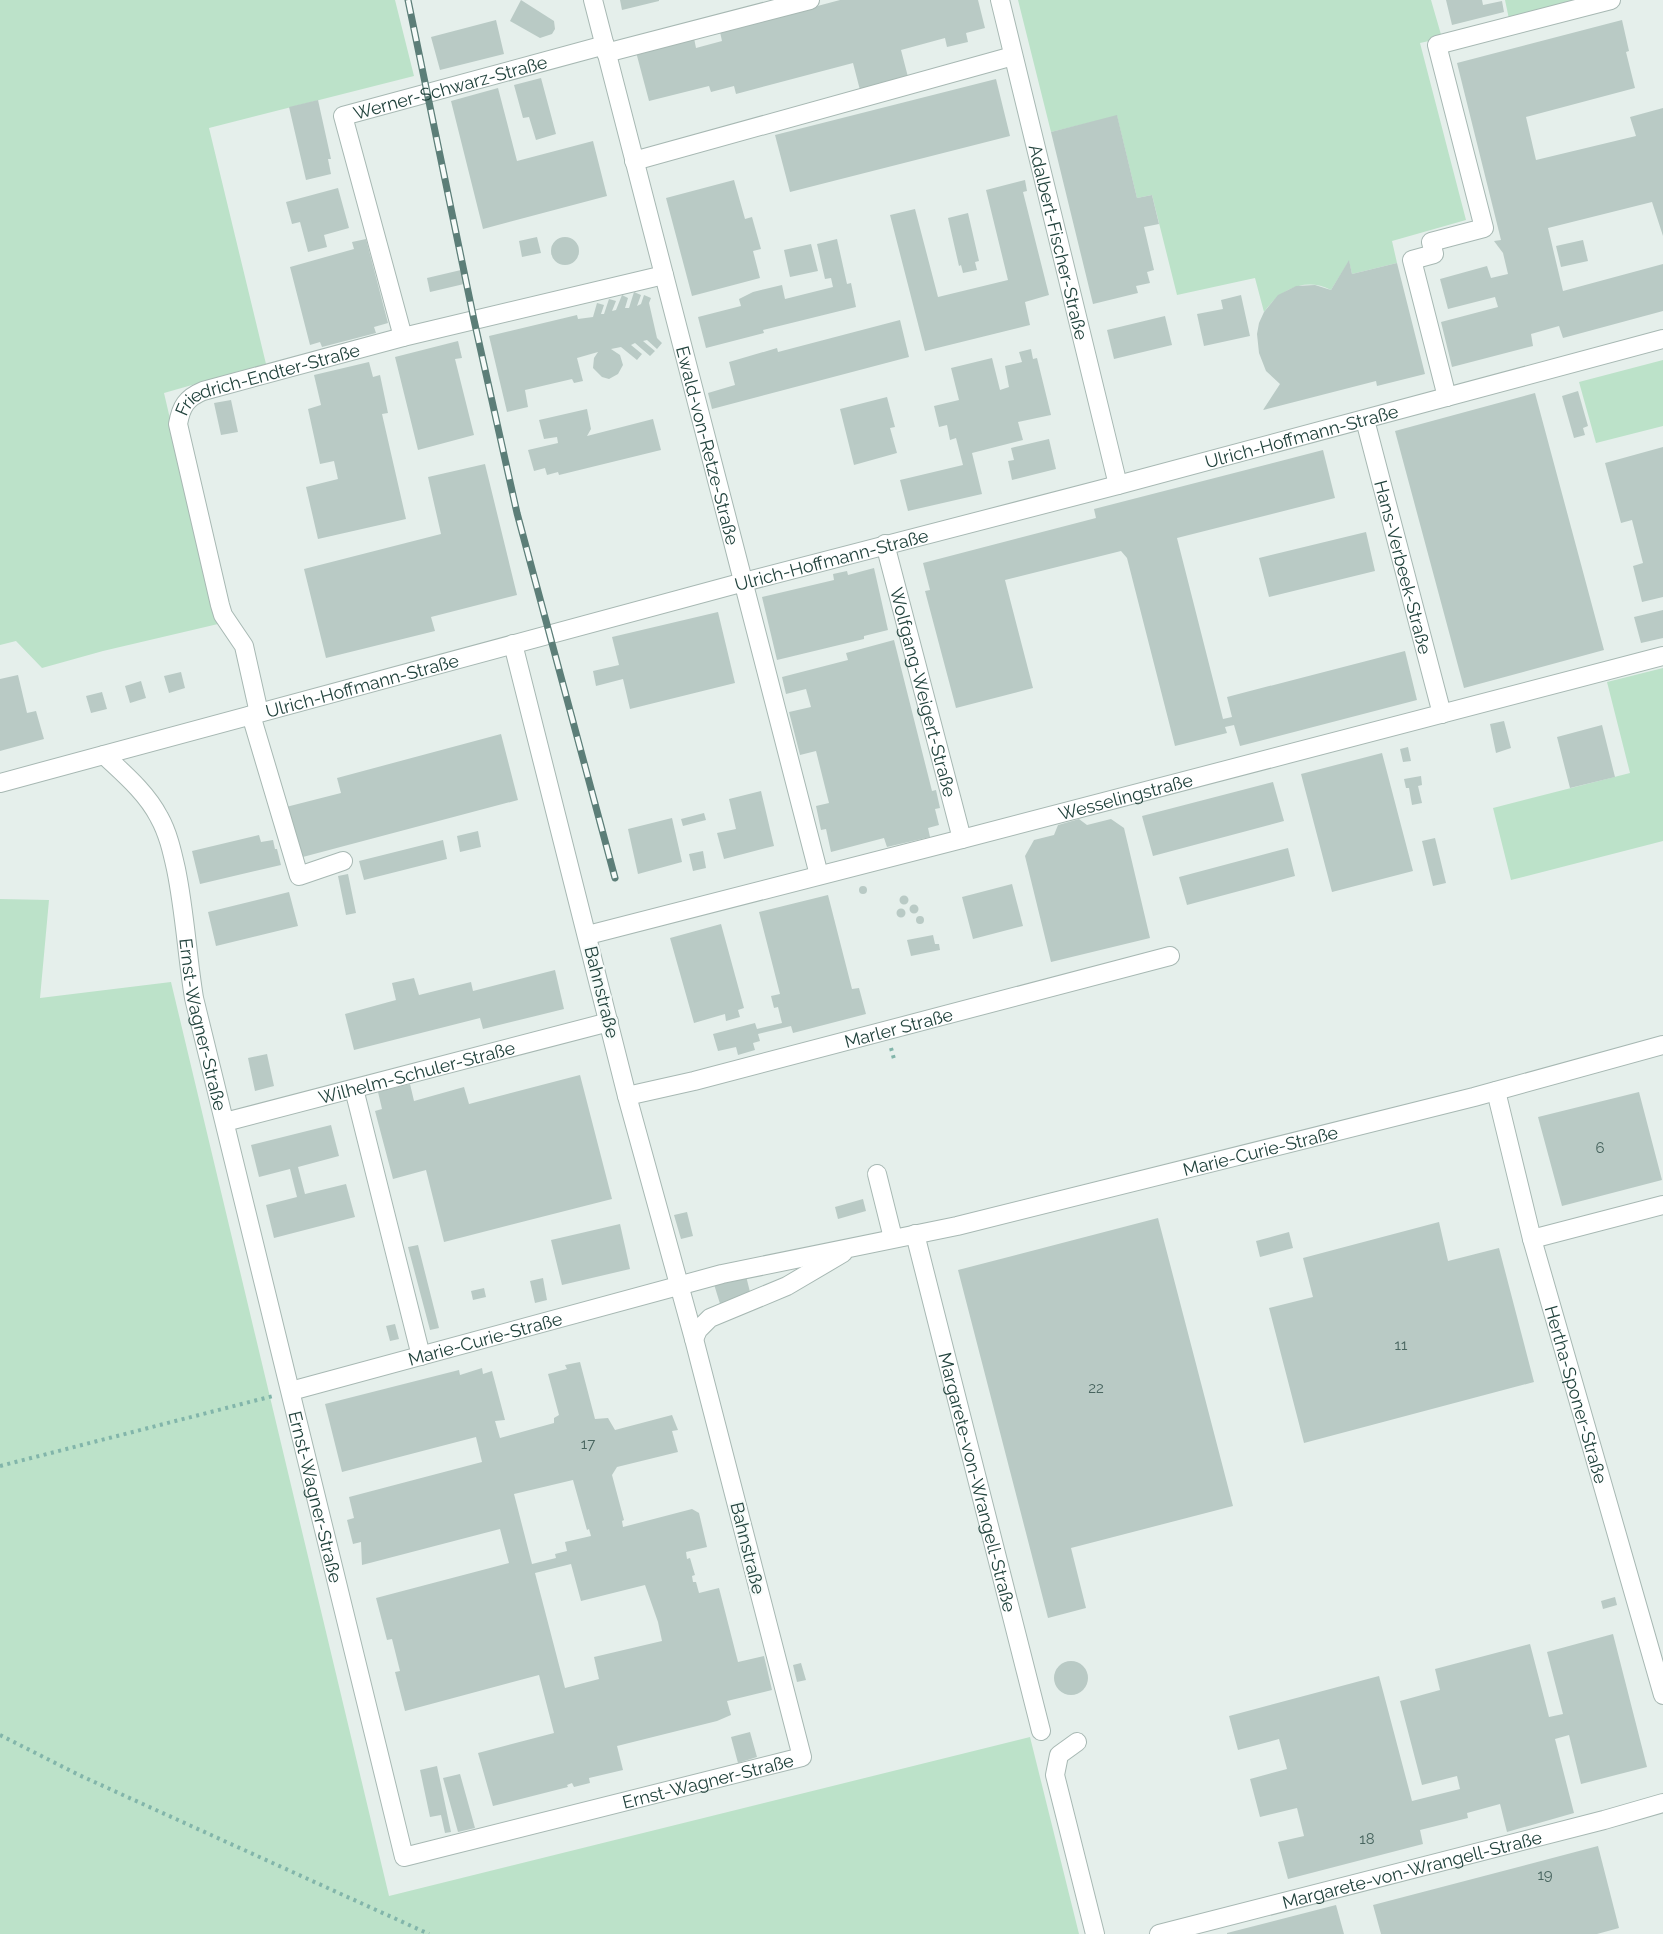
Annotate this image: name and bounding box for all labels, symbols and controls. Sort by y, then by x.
street label: Werner-Schwarz-Straße [351,51,550,123]
street label: Adalbert-Fischer-Straße [1025,142,1093,342]
street label: Friedrich-Endter-Straße [170,339,362,418]
street label: Ewald-von-Retze-Straße [672,344,744,548]
street label: Ulrich-Hoffmann-Straße [1203,400,1401,472]
street label: Hans-Verbeek-Straße [1371,478,1436,657]
street label: Ulrich-Hoffmann-Straße [732,524,931,595]
street label: Wolfgang-Weigert-Straße [886,585,961,799]
street label: Ulrich-Hoffmann-Straße [263,649,461,721]
street label: Wesselingstraße [1056,769,1195,824]
street label: Ernst-Wagner-Straße [176,937,232,1113]
street label: Bahnstraße [580,944,624,1041]
street label: Marler Straße [842,1003,955,1052]
street label: Wilhelm-Schuler-Straße [316,1036,517,1108]
street label: Marie-Curie-Straße [1181,1121,1340,1180]
house number: 6 [1595,1139,1605,1157]
street label: Hertha-Sponer-Straße [1541,1303,1612,1486]
street label: Marie-Curie-Straße [406,1307,565,1369]
house number: 11 [1395,1336,1408,1354]
street label: Margarete-von-Wrangell-Straße [935,1350,1021,1615]
house number: 22 [1088,1379,1104,1397]
street label: Ernst-Wagner-Straße [285,1409,347,1585]
house number: 17 [581,1435,595,1453]
street label: Bahnstraße [726,1500,770,1597]
street label: Ernst-Wagner-Straße [620,1749,796,1812]
street label: Margarete-von-Wrangell-Straße [1280,1826,1544,1913]
house number: 18 [1359,1830,1375,1848]
house number: 19 [1537,1866,1553,1884]

